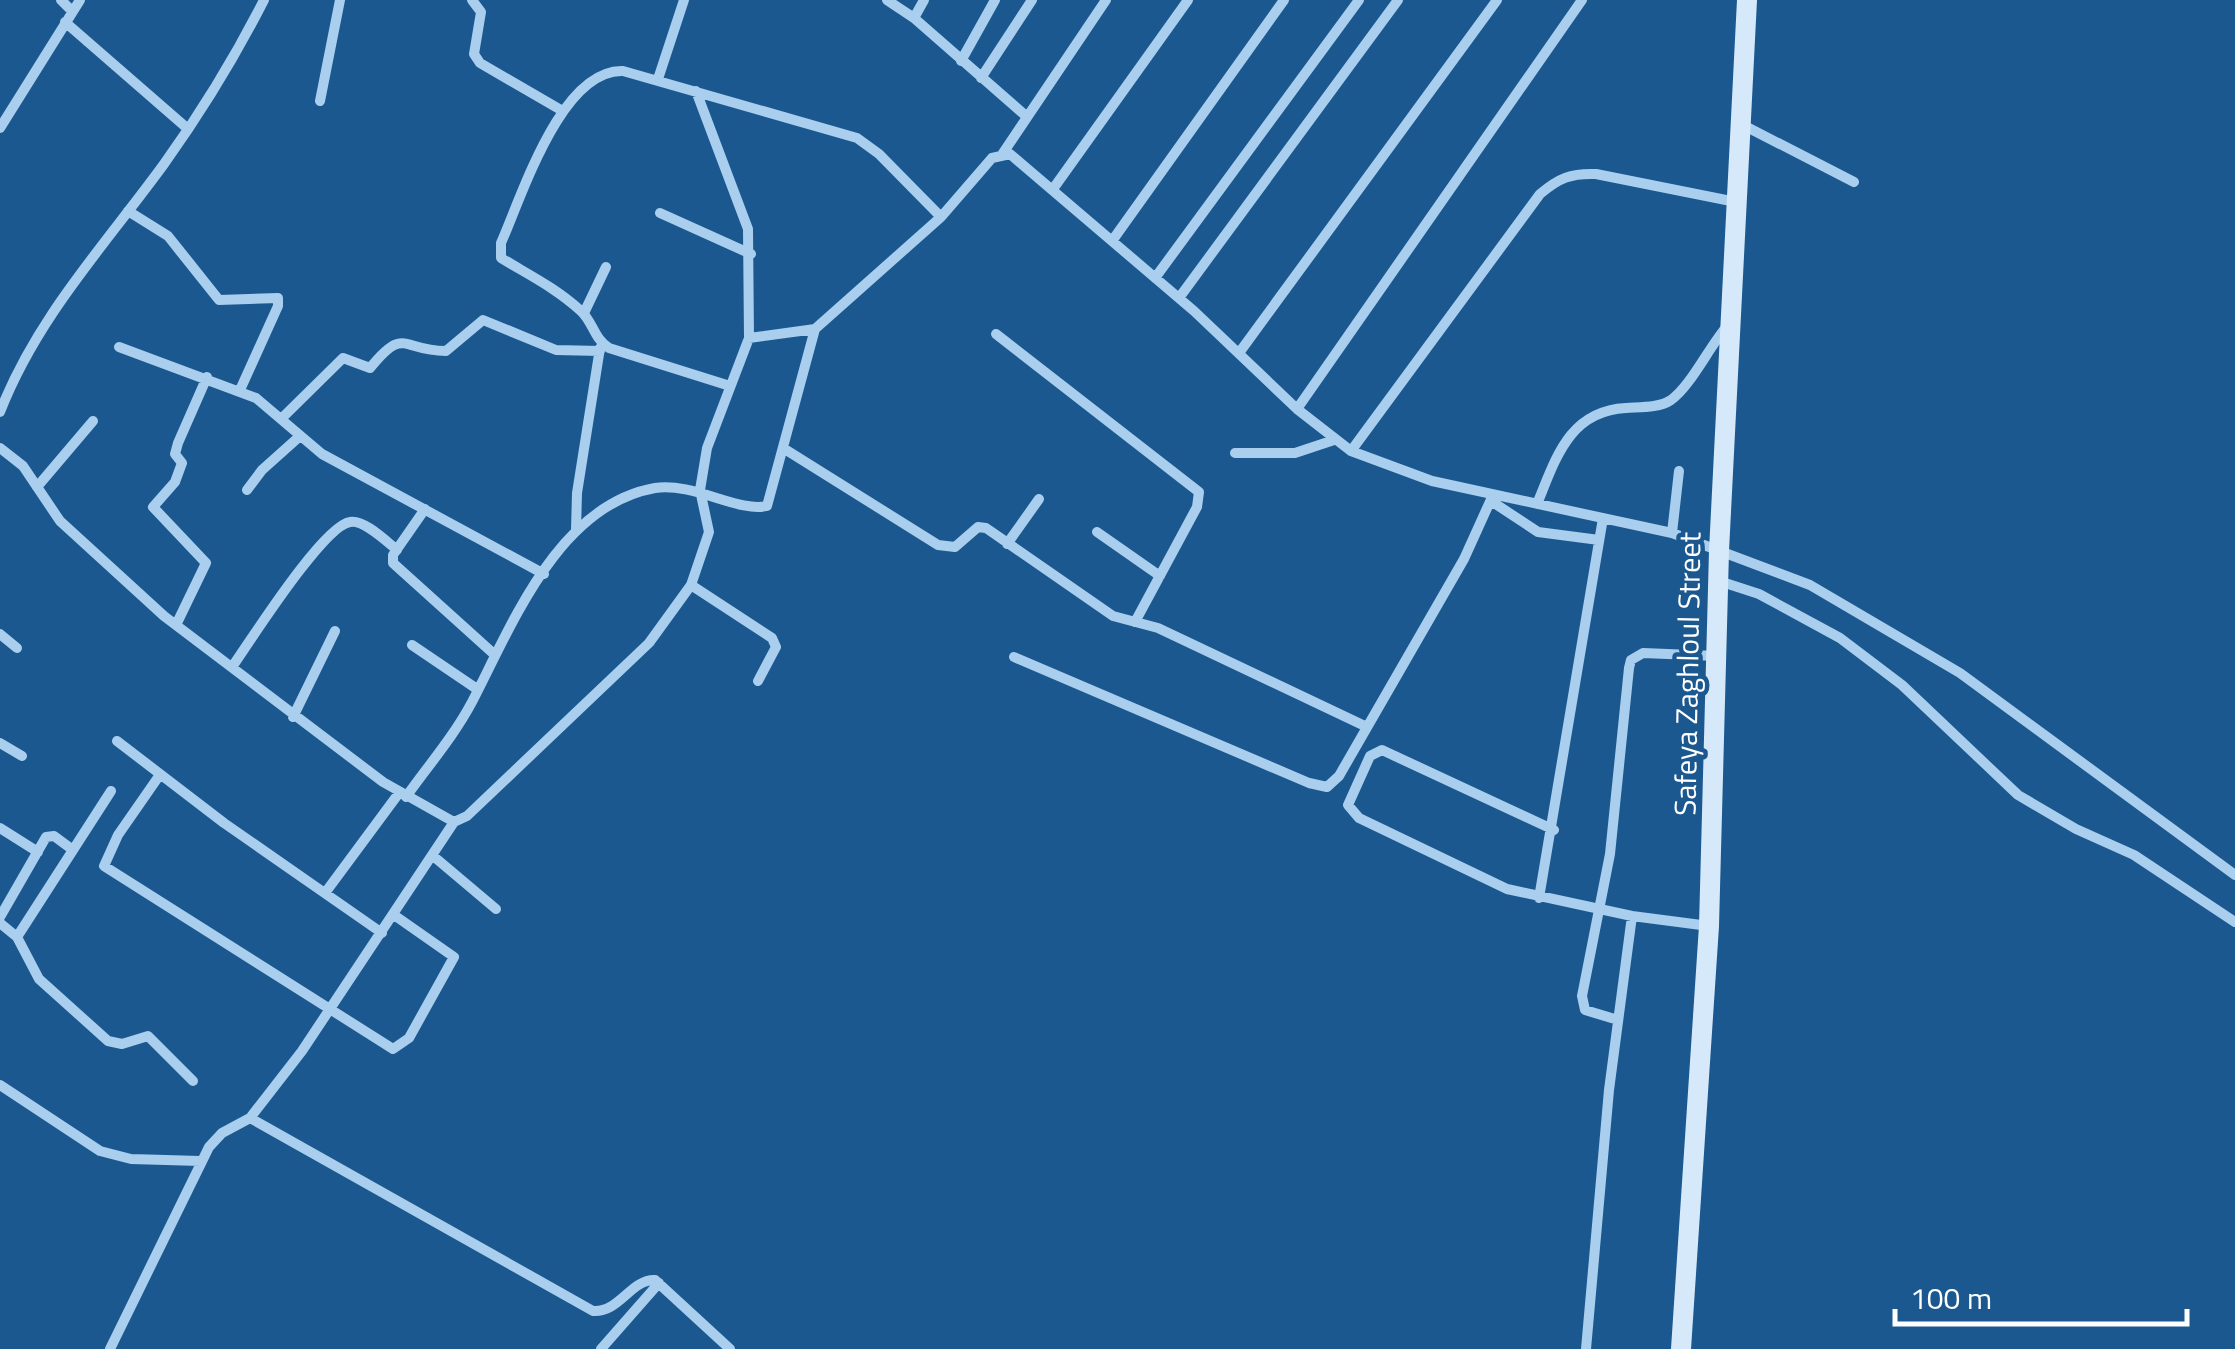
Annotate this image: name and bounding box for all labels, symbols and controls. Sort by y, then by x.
street label: Safeya Zaghloul Street [1662,531,1712,816]
scale bar [1895,1264,2188,1326]
text: 100 m [1910,1275,1992,1321]

